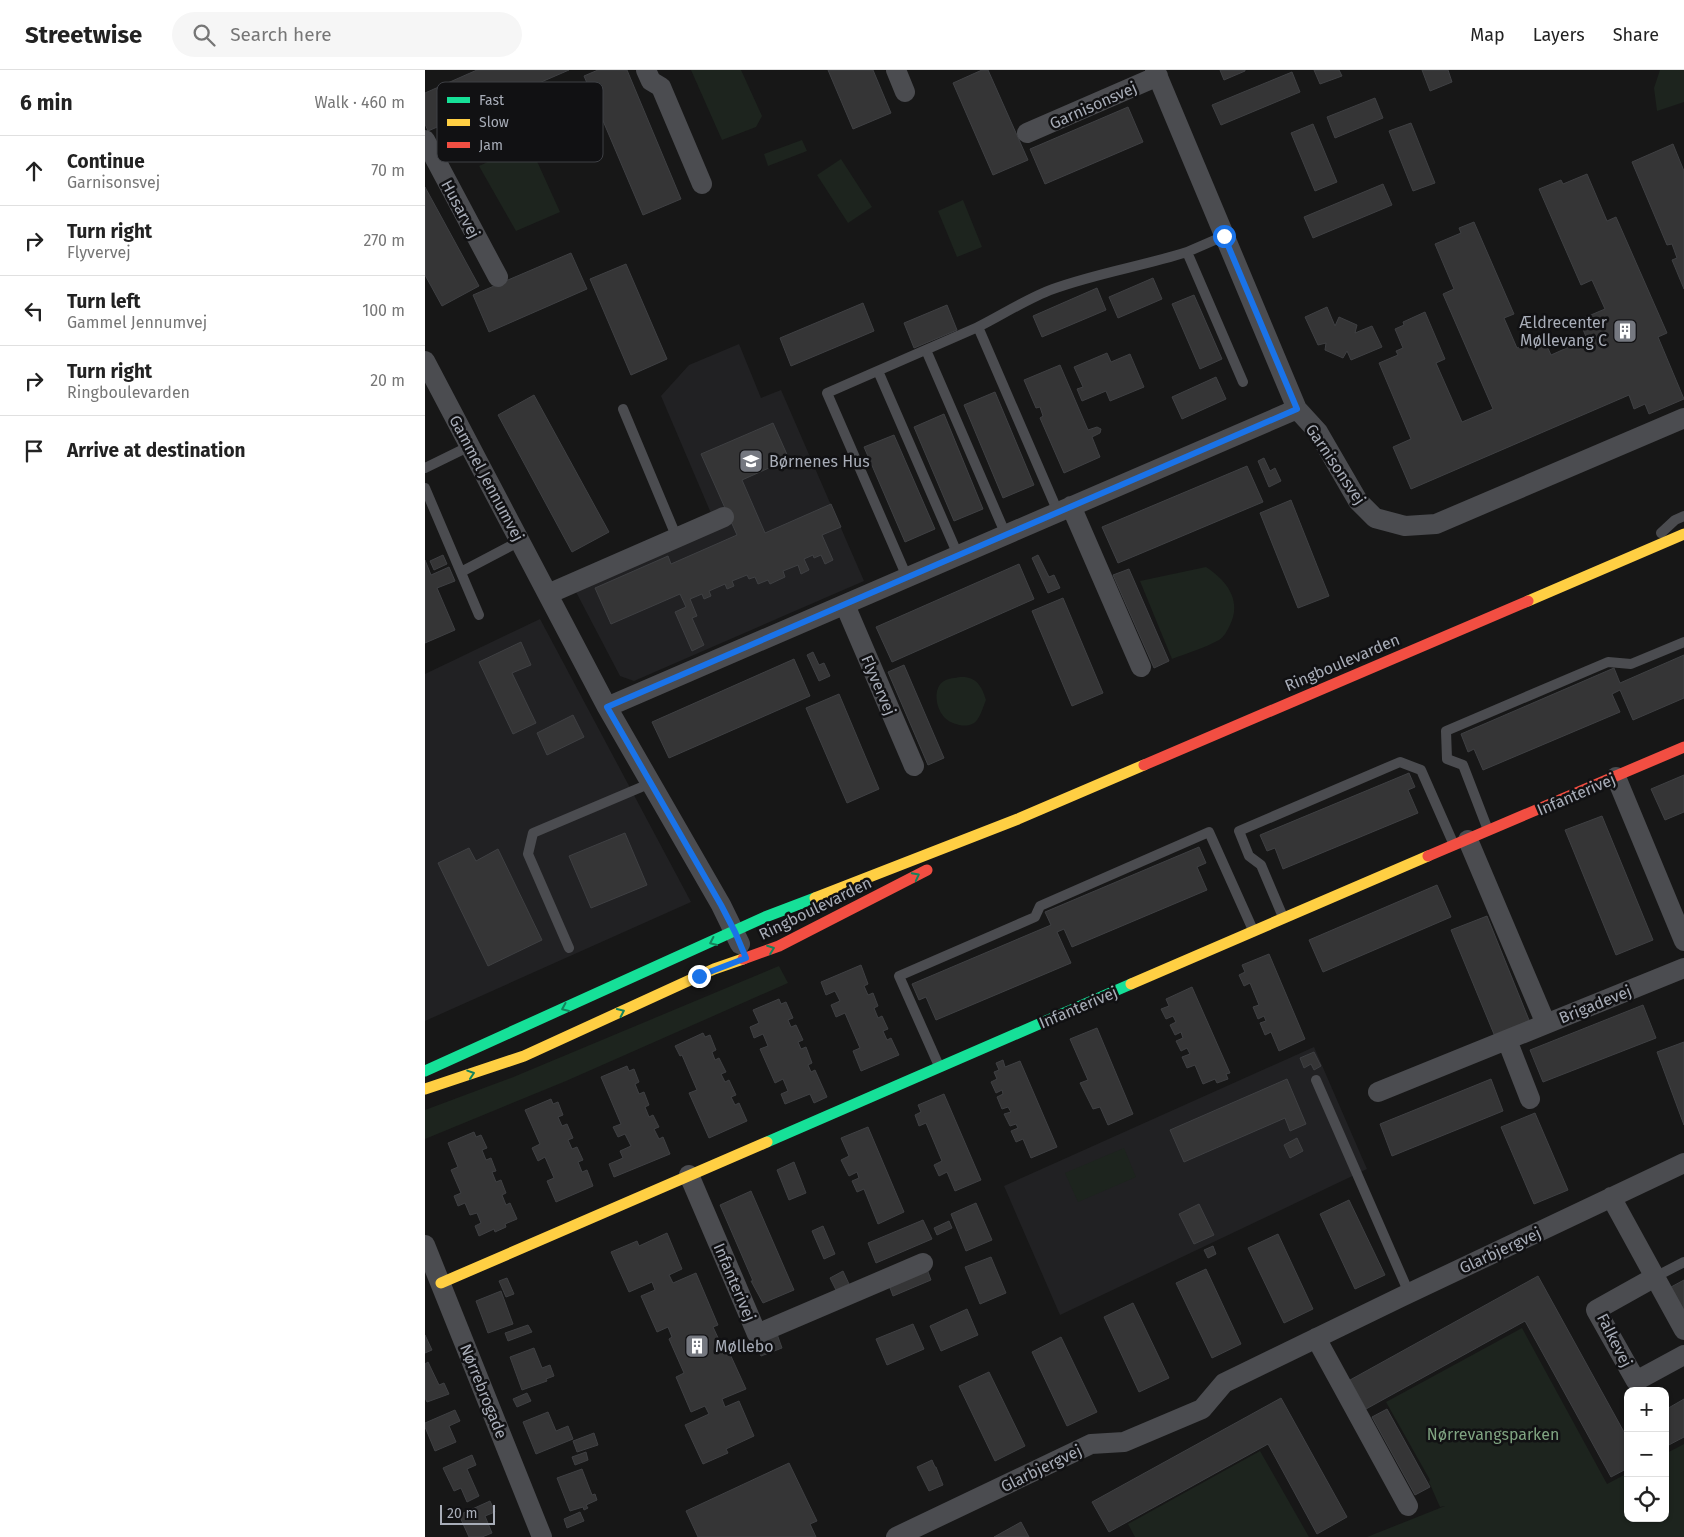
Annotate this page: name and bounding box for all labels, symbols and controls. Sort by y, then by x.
search box [172,12,522,57]
text: Streetwise [25,21,142,49]
icon: search [190,21,218,49]
text: Search here [230,23,332,46]
text: Map [1470,24,1505,46]
text: Layers [1533,24,1585,46]
text: Share [1613,24,1659,46]
street label: Garnisonsvej [1047,78,1140,133]
legend [437,82,603,162]
text: 6 min [20,90,73,116]
text: Fast [479,92,505,109]
text: Walk · 460 m [315,93,405,112]
text: Slow [479,114,509,131]
text: Jam [479,137,503,154]
text: Continue [67,150,145,173]
icon: ahead [20,157,48,185]
text: 70 m [371,161,405,180]
text: Garnisonsvej [67,173,160,192]
street label: Husarvej [437,177,484,242]
text: Turn right [67,220,152,243]
route start [1213,225,1236,248]
icon: right [20,227,48,255]
text: 270 m [363,231,405,250]
text: Flyvervej [67,243,131,262]
text: Turn left [67,290,141,313]
icon: left [20,297,48,325]
text: 100 m [362,301,405,320]
text: Gammel Jennumvej [67,313,207,332]
place label: Ældrecenter Møllevang C [1519,313,1608,350]
building icon: Ældrecenter Møllevang C [1612,318,1638,344]
text: Turn right [67,360,152,383]
icon: right [20,367,48,395]
text: 20 m [370,371,405,390]
text: Ringboulevarden [67,383,190,402]
street label: Gammel Jennumvej [445,412,528,545]
street label: Garnisonsvej [1302,420,1370,508]
icon: arrive [20,437,48,465]
text: Arrive at destination [67,439,246,462]
school or university icon: Børnenes Hus [738,448,764,474]
place label: Børnenes Hus [769,452,870,471]
street label: Ringboulevarden [1282,630,1403,695]
street label: Flyvervej [857,652,900,718]
street label: Infanterivej [1534,769,1618,819]
one-way arrow [911,872,920,882]
street label: Ringboulevarden [756,873,875,944]
one-way arrow [710,936,719,946]
one-way arrow [766,945,774,955]
route end [688,965,711,988]
street label: Brigadevej [1556,981,1634,1028]
street label: Infanterivej [1036,982,1120,1032]
one-way arrow [561,1001,570,1012]
one-way arrow [616,1007,625,1018]
one-way arrow [467,1070,475,1080]
street label: Glarbjergvej [1457,1223,1544,1278]
street label: Infanterivej [710,1240,760,1324]
street label: Falkevej [1593,1310,1636,1370]
building icon: Møllebo [684,1333,710,1359]
place label: Møllebo [715,1337,774,1356]
street label: Nørrebrogade [456,1341,511,1441]
map controls [1624,1387,1669,1522]
button: + [1624,1387,1669,1432]
park label: Nørrevangsparken [1427,1425,1559,1444]
button: − [1624,1432,1669,1477]
street label: Glarbjergvej [998,1441,1085,1496]
button: locate [1624,1477,1669,1522]
scale bar [440,1502,495,1525]
text: 20 m [447,1505,477,1522]

